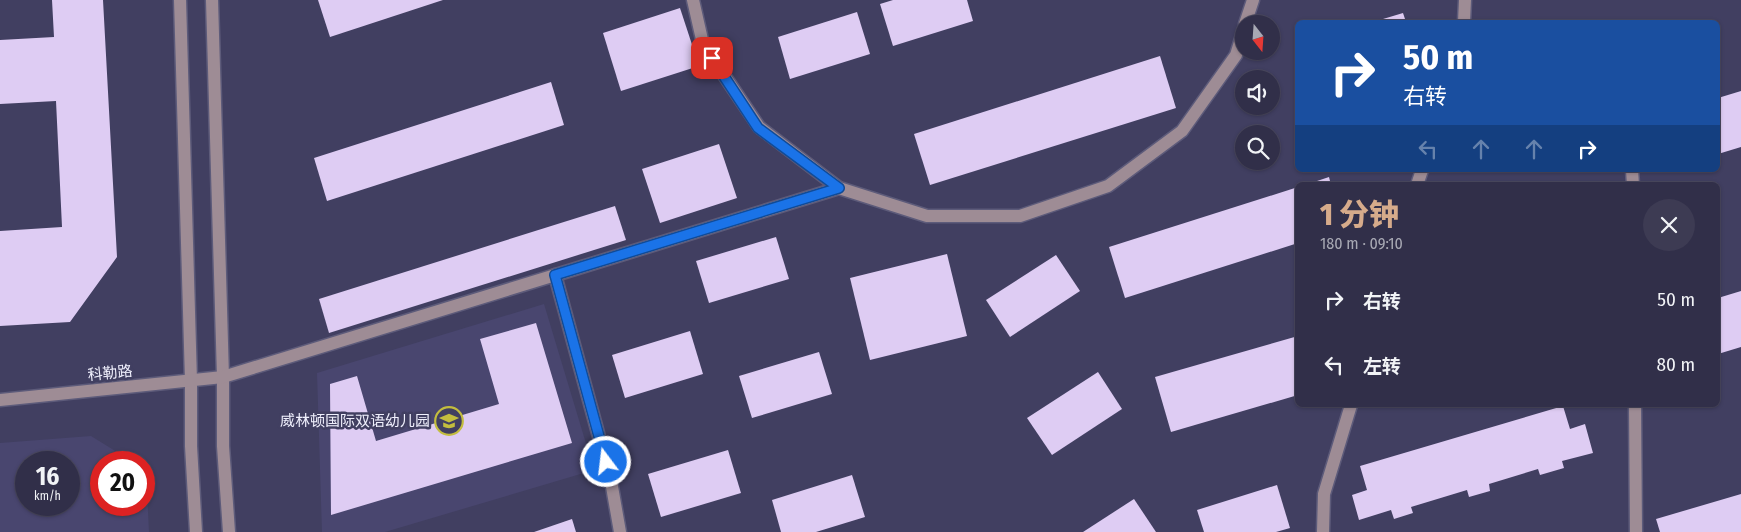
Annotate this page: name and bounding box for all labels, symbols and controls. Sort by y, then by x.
north arrow [1235,15,1280,60]
map controls [1235,15,1280,170]
text: 50 m [1403,36,1473,78]
pin [691,37,733,79]
icon: right [1320,40,1385,105]
icon: arrive [698,44,726,72]
button: sound [1235,70,1280,115]
text: 右转 [1403,83,1447,110]
button: search [1235,125,1280,170]
icon: left [1414,135,1442,163]
icon: ahead [1467,135,1495,163]
icon: ahead [1520,135,1548,163]
icon: right [1573,135,1601,163]
text: 1 分钟 [1320,197,1399,233]
button: close [1643,199,1695,251]
text: 180 m · 09:10 [1320,234,1403,253]
icon: right [1320,286,1348,314]
text: 50 m [1657,288,1695,311]
text: 右转 [1363,290,1401,313]
icon: left [1320,351,1348,379]
text: 80 m [1657,353,1695,376]
text: 左转 [1363,355,1401,378]
street label: 科勒路 [87,362,133,384]
school or university icon: 威林顿国际双语幼儿园 [434,406,464,436]
place label: 威林顿国际双语幼儿园 [280,412,430,430]
position arrow [579,435,631,487]
speed limit sign: 20 [90,451,155,516]
text: 16 [36,462,59,492]
text: km/h [34,489,61,503]

